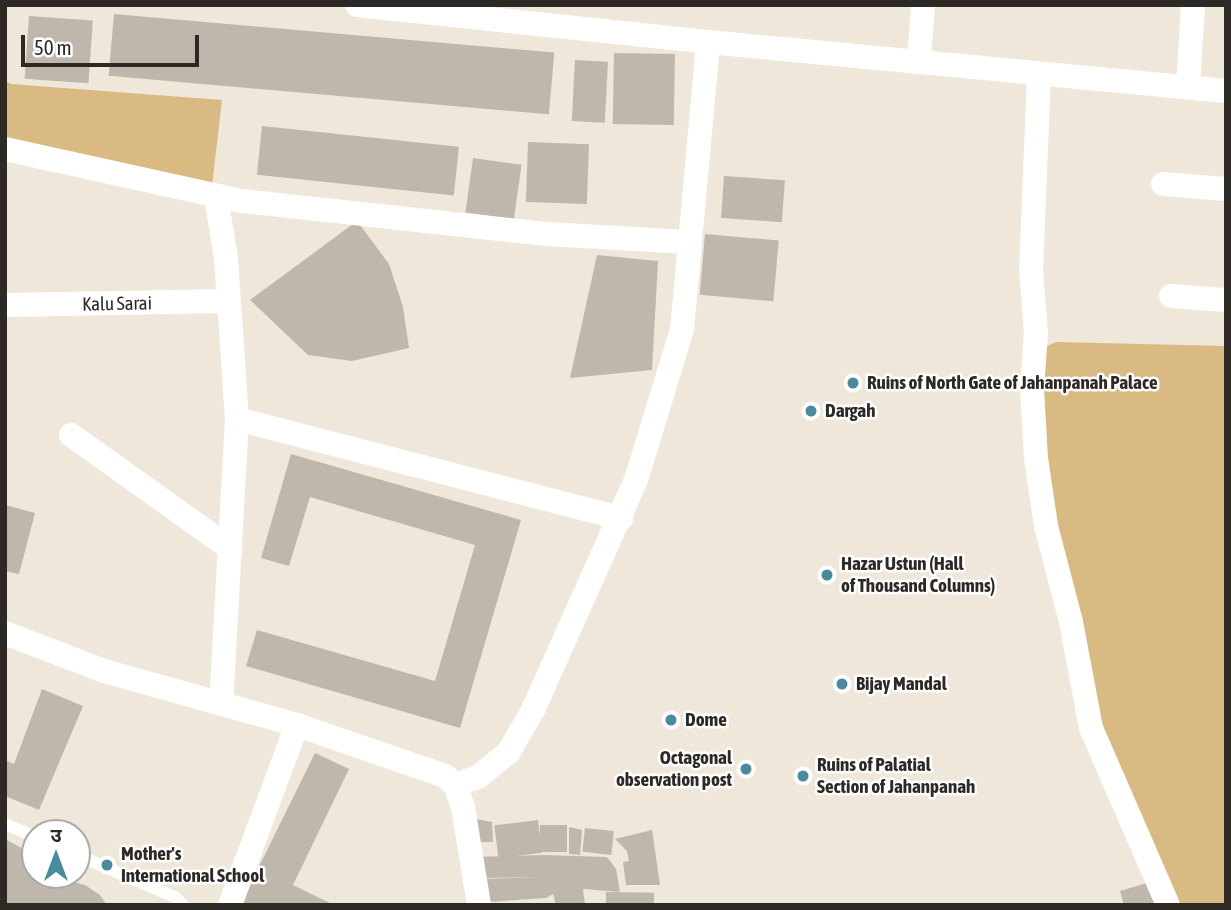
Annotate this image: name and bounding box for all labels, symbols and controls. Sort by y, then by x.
scale bar [24,21,203,65]
text: 50 m [34,35,72,59]
street label: Kalu Sarai [82,292,152,316]
place label: Ruins of North Gate of Jahanpanah Palace [867,372,1158,394]
marker: Ruins of North Gate of Jahanpanah Palace [845,375,861,391]
place label: Dargah [825,400,875,422]
marker: Dargah [803,403,819,419]
place label: Hazar Ustun (Hall of Thousand Columns) [841,553,995,597]
marker: Hazar Ustun (Hall of Thousand Columns) [819,567,835,583]
place label: Bijay Mandal [856,673,947,695]
marker: Bijay Mandal [834,676,850,692]
place label: Dome [685,709,727,731]
marker: Dome [663,712,679,728]
place label: Octagonal observation post [616,747,732,791]
place label: Ruins of Palatial Section of Jahanpanah [817,754,975,798]
marker: Octagonal observation post [738,761,754,777]
marker: Ruins of Palatial Section of Jahanpanah [795,768,811,784]
north arrow [21,819,91,889]
text: उ [50,824,62,846]
place label: Mother's International School [121,843,264,887]
marker: Mother's International School [99,857,115,873]

